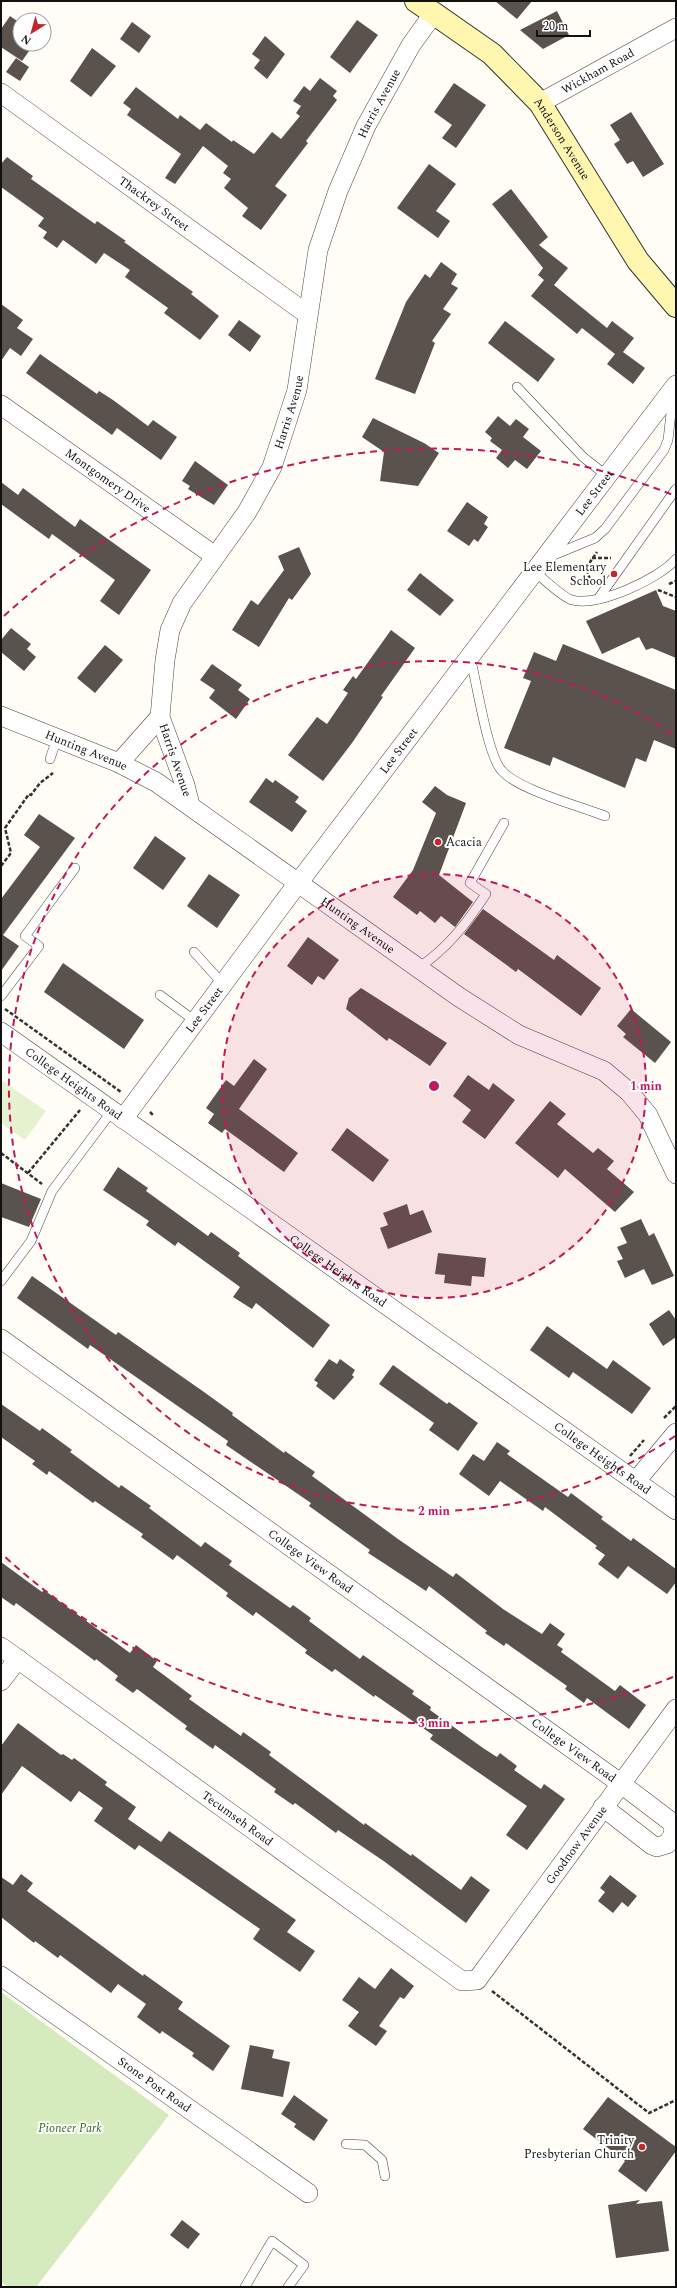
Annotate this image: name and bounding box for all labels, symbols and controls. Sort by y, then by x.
north arrow [12,12,52,52]
scale bar [537,12,590,38]
text: 20 m [543,17,568,36]
text: N [18,30,35,49]
street label: Wickham Road [558,43,638,99]
street label: Harris Avenue [352,65,406,141]
street label: Anderson Avenue [529,92,595,184]
street label: Thackrey Street [115,171,194,236]
street label: Harris Avenue [269,374,309,452]
street label: Montgomery Drive [61,444,155,518]
street label: Lee Street [571,465,618,520]
place label: Lee Elementary School [523,558,607,591]
marker: Lee Elementary School [609,569,619,579]
street label: Harris Avenue [154,721,197,800]
street label: Lee Street [375,724,422,778]
street label: Hunting Avenue [42,725,131,776]
place label: Acacia [446,833,482,852]
marker: Acacia [433,837,443,847]
street label: Hunting Avenue [317,892,399,958]
street label: Lee Street [180,982,228,1037]
street label: College Heights Road [21,1042,127,1125]
text: 1 min [630,1077,663,1096]
centre of rings [427,1079,441,1093]
street label: College Heights Road [285,1230,391,1312]
street label: College Heights Road [550,1417,655,1499]
text: 2 min [418,1502,451,1521]
street label: College View Road [264,1524,357,1598]
street label: College View Road [527,1713,621,1787]
text: 3 min [418,1714,451,1733]
street label: Tecumseh Road [198,1786,277,1851]
street label: Goodnow Avenue [541,1801,612,1888]
street label: Stone Post Road [114,2052,196,2117]
park label: Pioneer Park [38,2119,102,2138]
place label: Trinity Presbyterian Church [524,2131,635,2164]
marker: Trinity Presbyterian Church [637,2142,647,2152]

